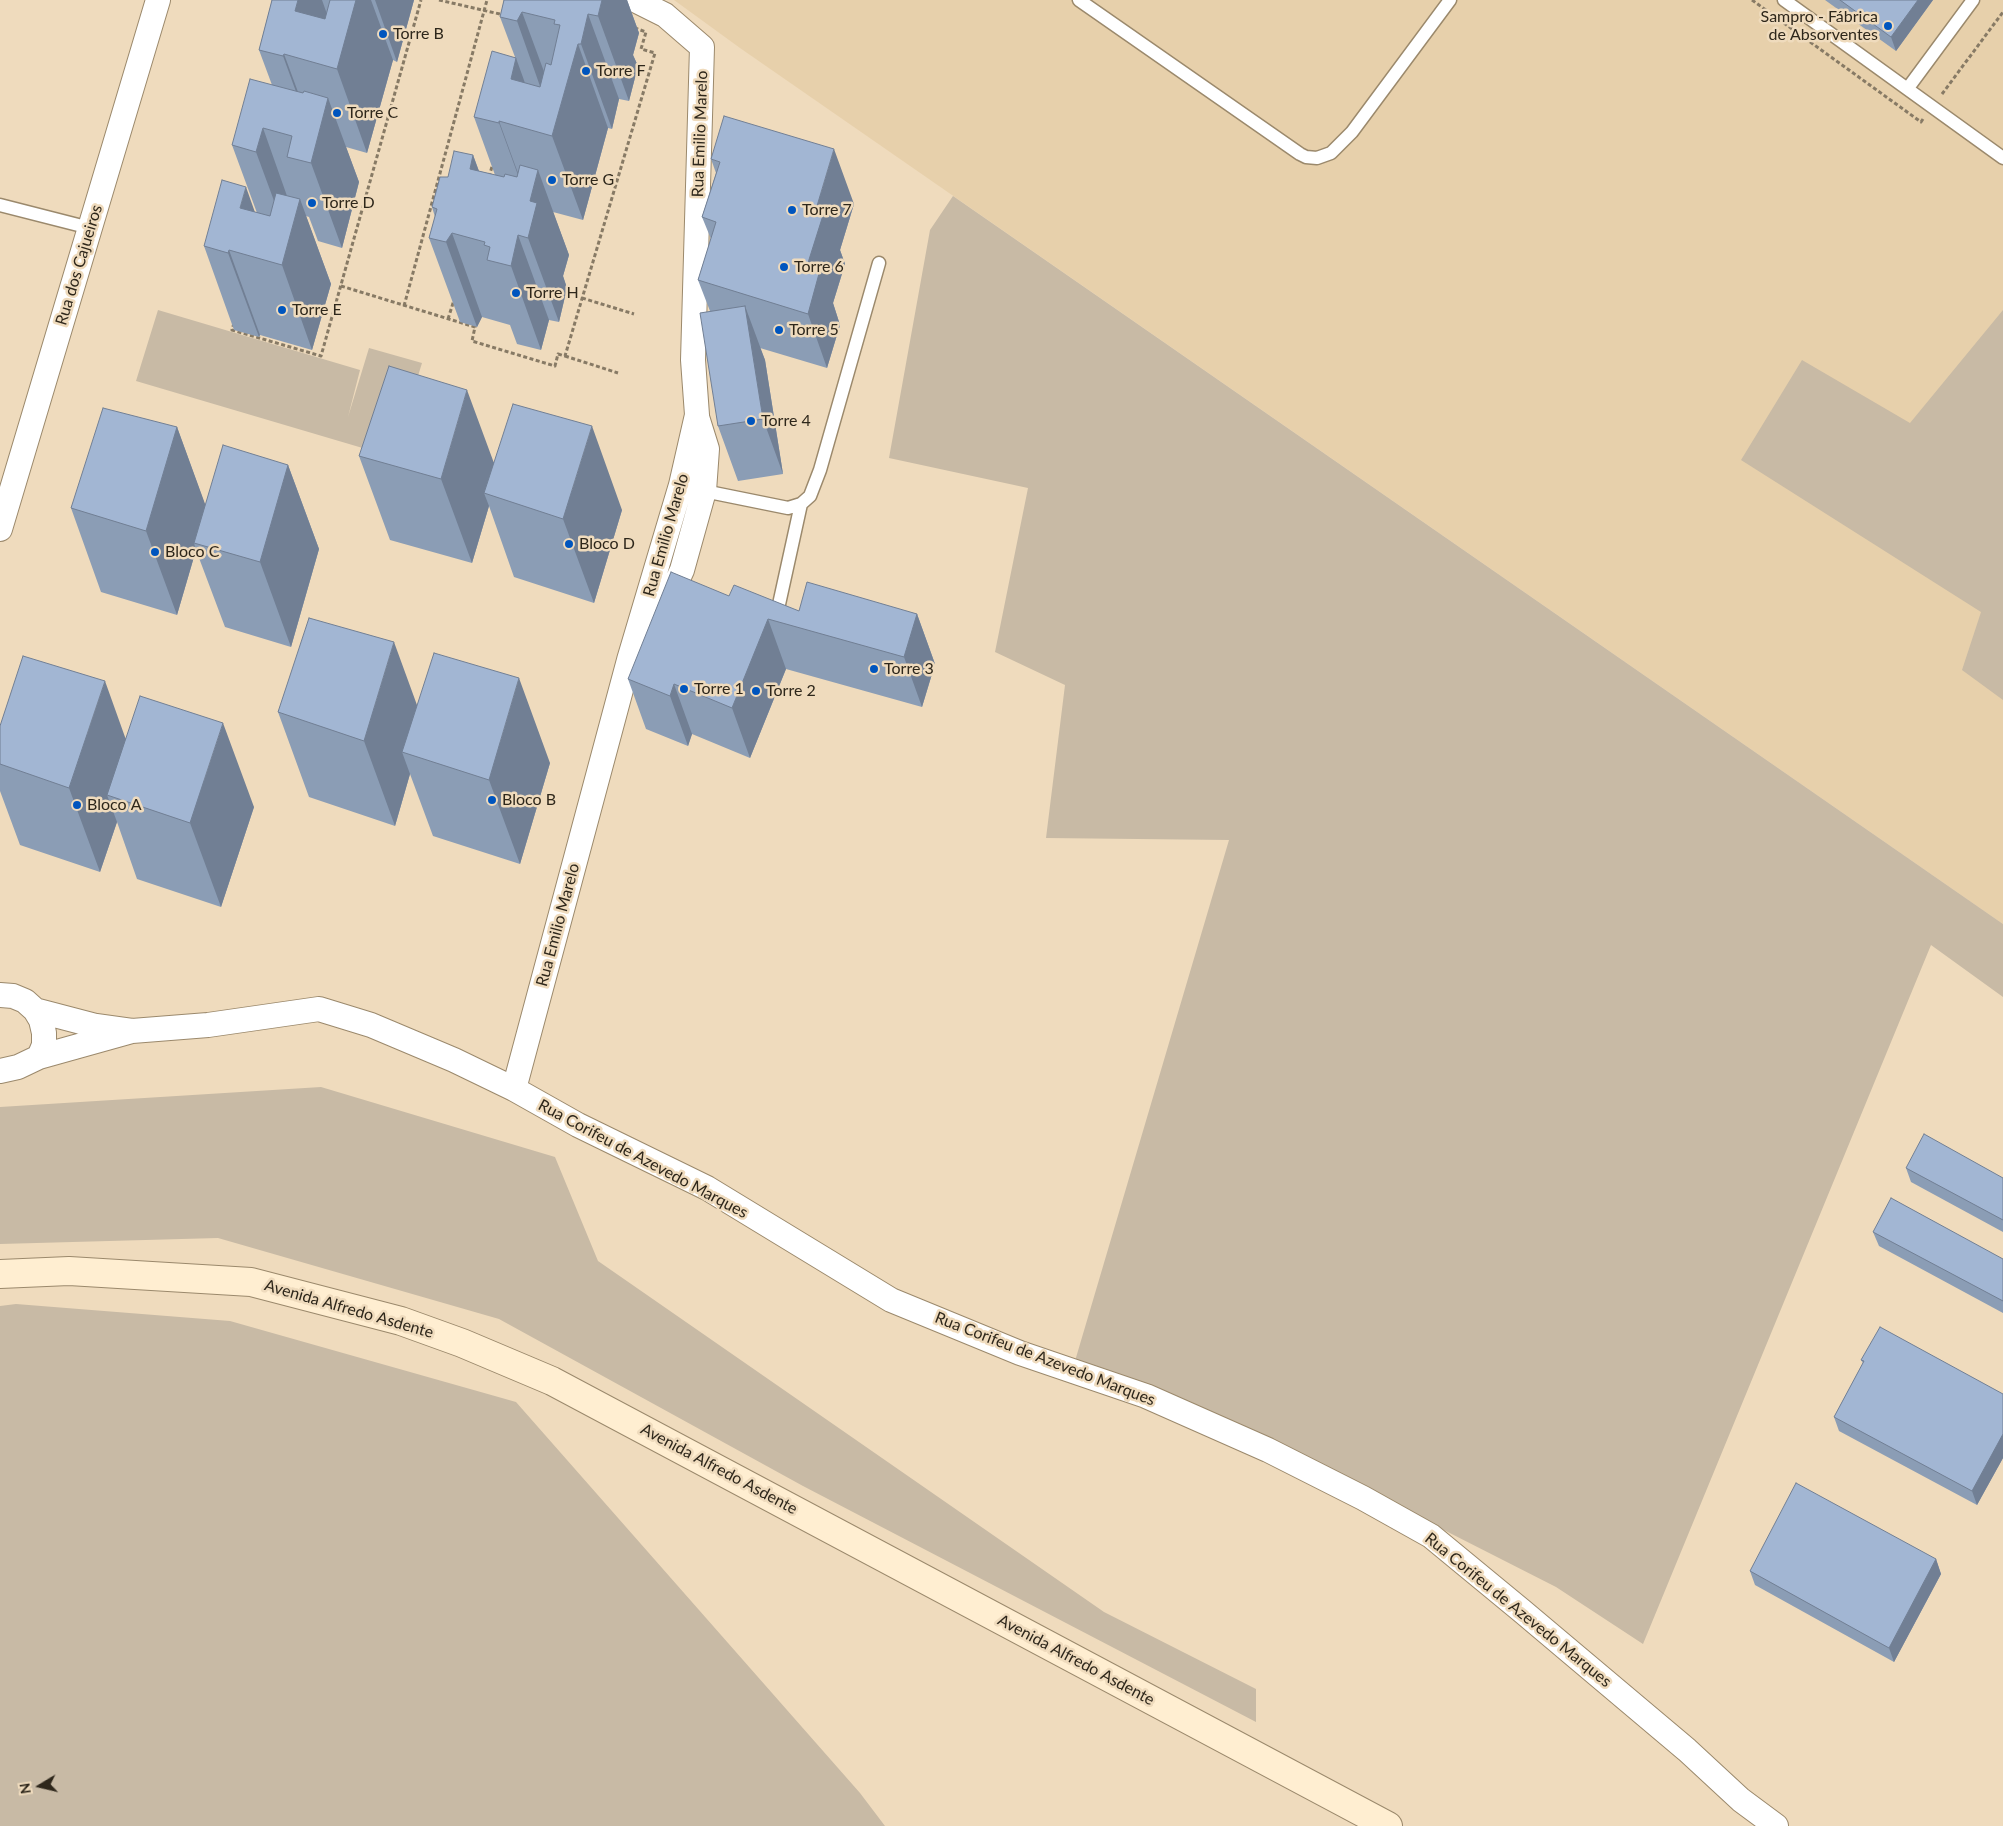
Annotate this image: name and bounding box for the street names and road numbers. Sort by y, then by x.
street label: Rua Emilio Marelo [688,70,712,198]
street label: Rua dos Cajueiros [52,202,106,328]
street label: Rua Emilio Marelo [639,471,693,599]
street label: Rua Emilio Marelo [532,861,584,989]
street label: Rua Corifeu de Azevedo Marques [535,1096,751,1222]
street label: Avenida Alfredo Asdente [262,1276,436,1342]
street label: Rua Corifeu de Azevedo Marques [932,1308,1158,1410]
street label: Avenida Alfredo Asdente [637,1419,801,1519]
street label: Rua Corifeu de Azevedo Marques [1421,1529,1615,1691]
street label: Avenida Alfredo Asdente [994,1610,1158,1710]

